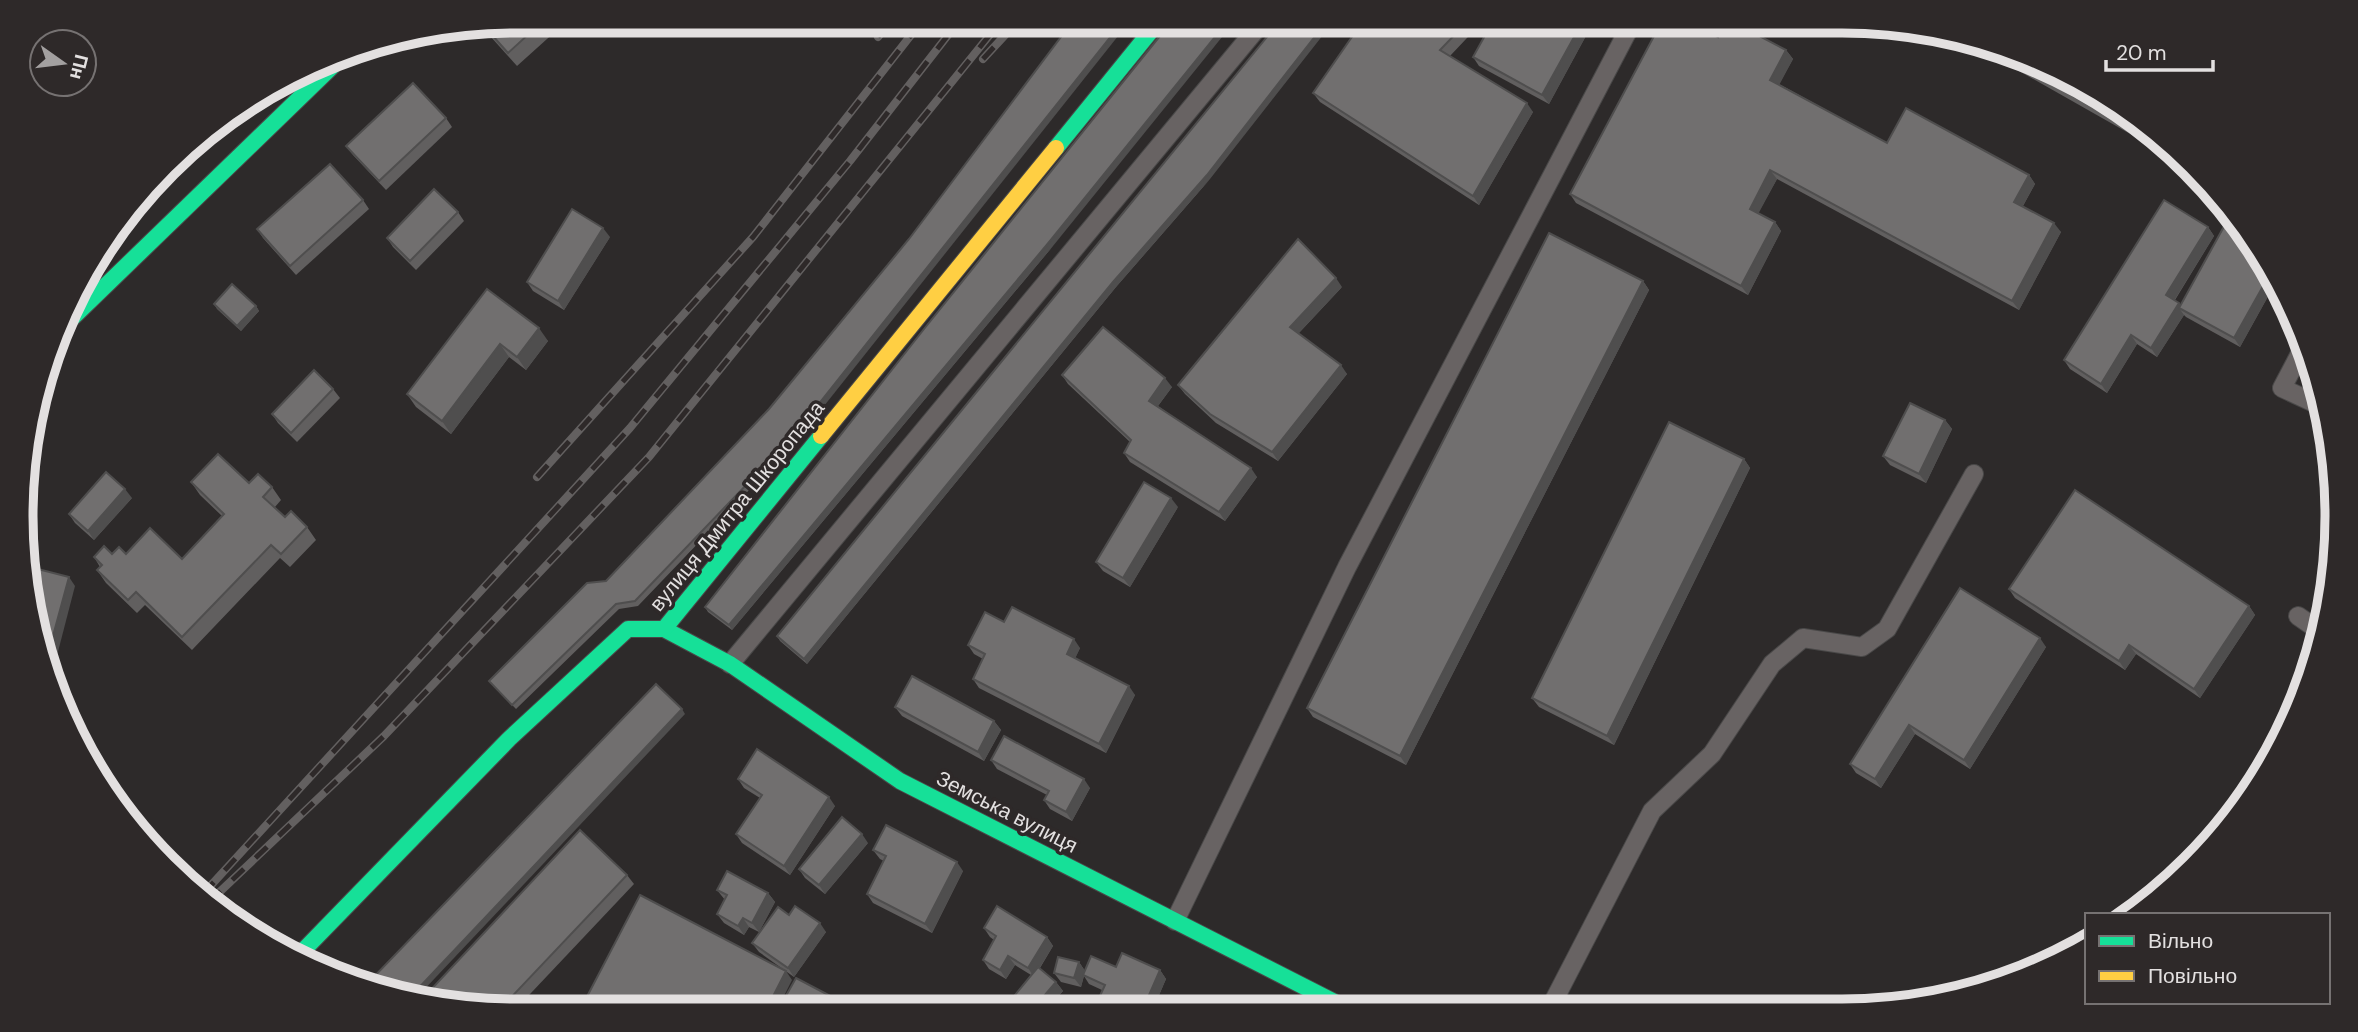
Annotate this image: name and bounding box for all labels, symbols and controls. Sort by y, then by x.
north arrow [28,28,98,98]
scale bar [2106,28,2213,72]
text: 20 m [2116,39,2167,67]
text: Пн [64,52,94,82]
street label: вулиця Дмитра Шкоропада [643,395,831,617]
street label: Земська вулиця [931,764,1083,860]
legend [2085,913,2330,1004]
text: Вільно [2148,927,2213,955]
text: Повільно [2148,962,2237,990]

